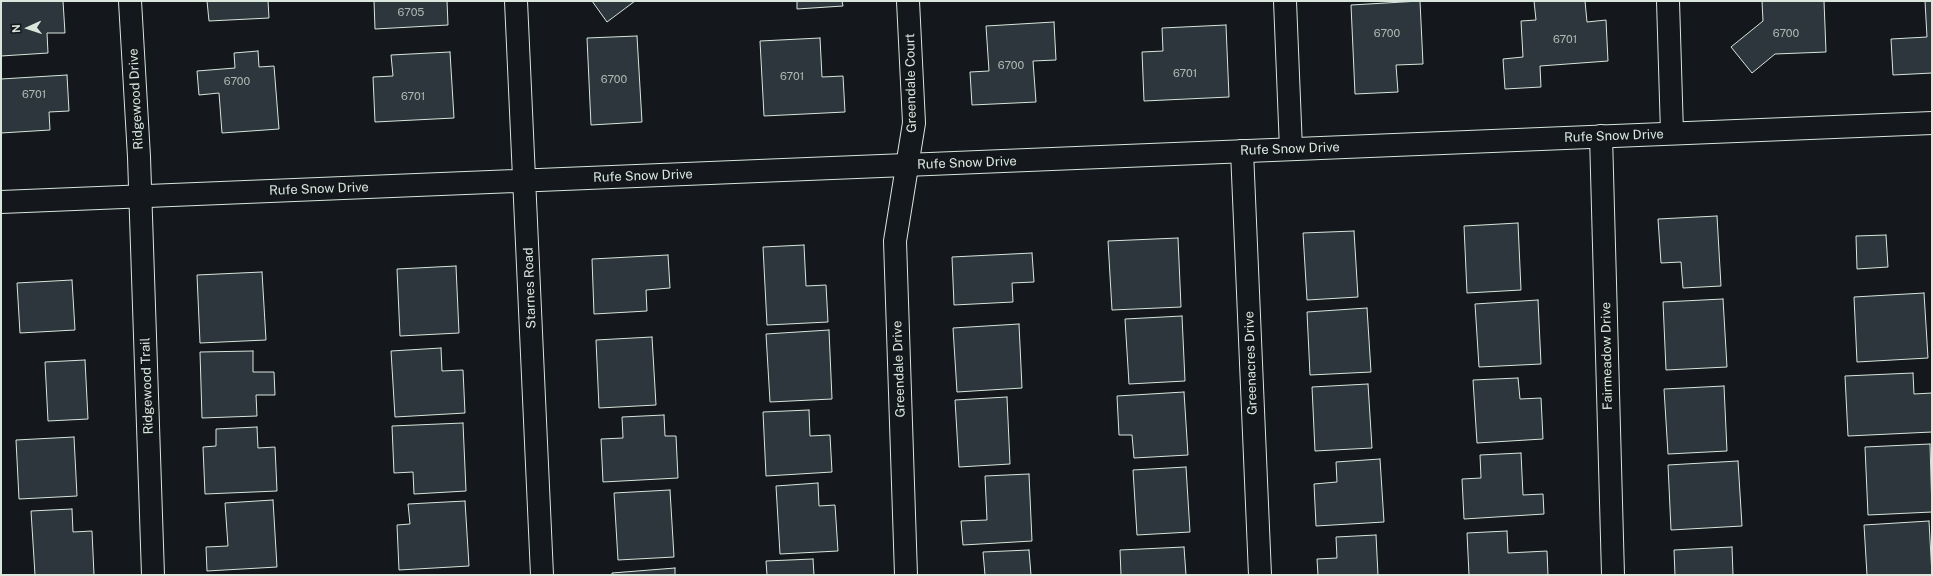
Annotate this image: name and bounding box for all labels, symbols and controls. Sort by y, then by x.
house number: 6705 [398,6,424,20]
north arrow [8,8,48,48]
text: N [10,24,22,33]
house number: 6700 [1374,27,1400,41]
house number: 6700 [1773,27,1799,41]
street label: Greendale Court [902,33,920,133]
house number: 6701 [1553,33,1577,47]
street label: Ridgewood Drive [126,48,146,150]
house number: 6700 [998,59,1024,73]
house number: 6701 [1173,67,1197,81]
house number: 6701 [780,70,804,84]
house number: 6700 [601,73,627,87]
house number: 6700 [224,75,250,89]
house number: 6701 [22,88,46,102]
house number: 6701 [401,90,425,104]
street label: Rufe Snow Drive [1564,126,1664,146]
street label: Rufe Snow Drive [1240,139,1340,159]
street label: Rufe Snow Drive [917,153,1017,173]
street label: Rufe Snow Drive [593,166,693,186]
street label: Rufe Snow Drive [269,179,369,199]
street label: Starnes Road [521,247,539,329]
street label: Fairmeadow Drive [1598,302,1616,410]
street label: Greenacres Drive [1241,311,1261,415]
street label: Greendale Drive [890,320,908,418]
street label: Ridgewood Trail [138,337,156,435]

